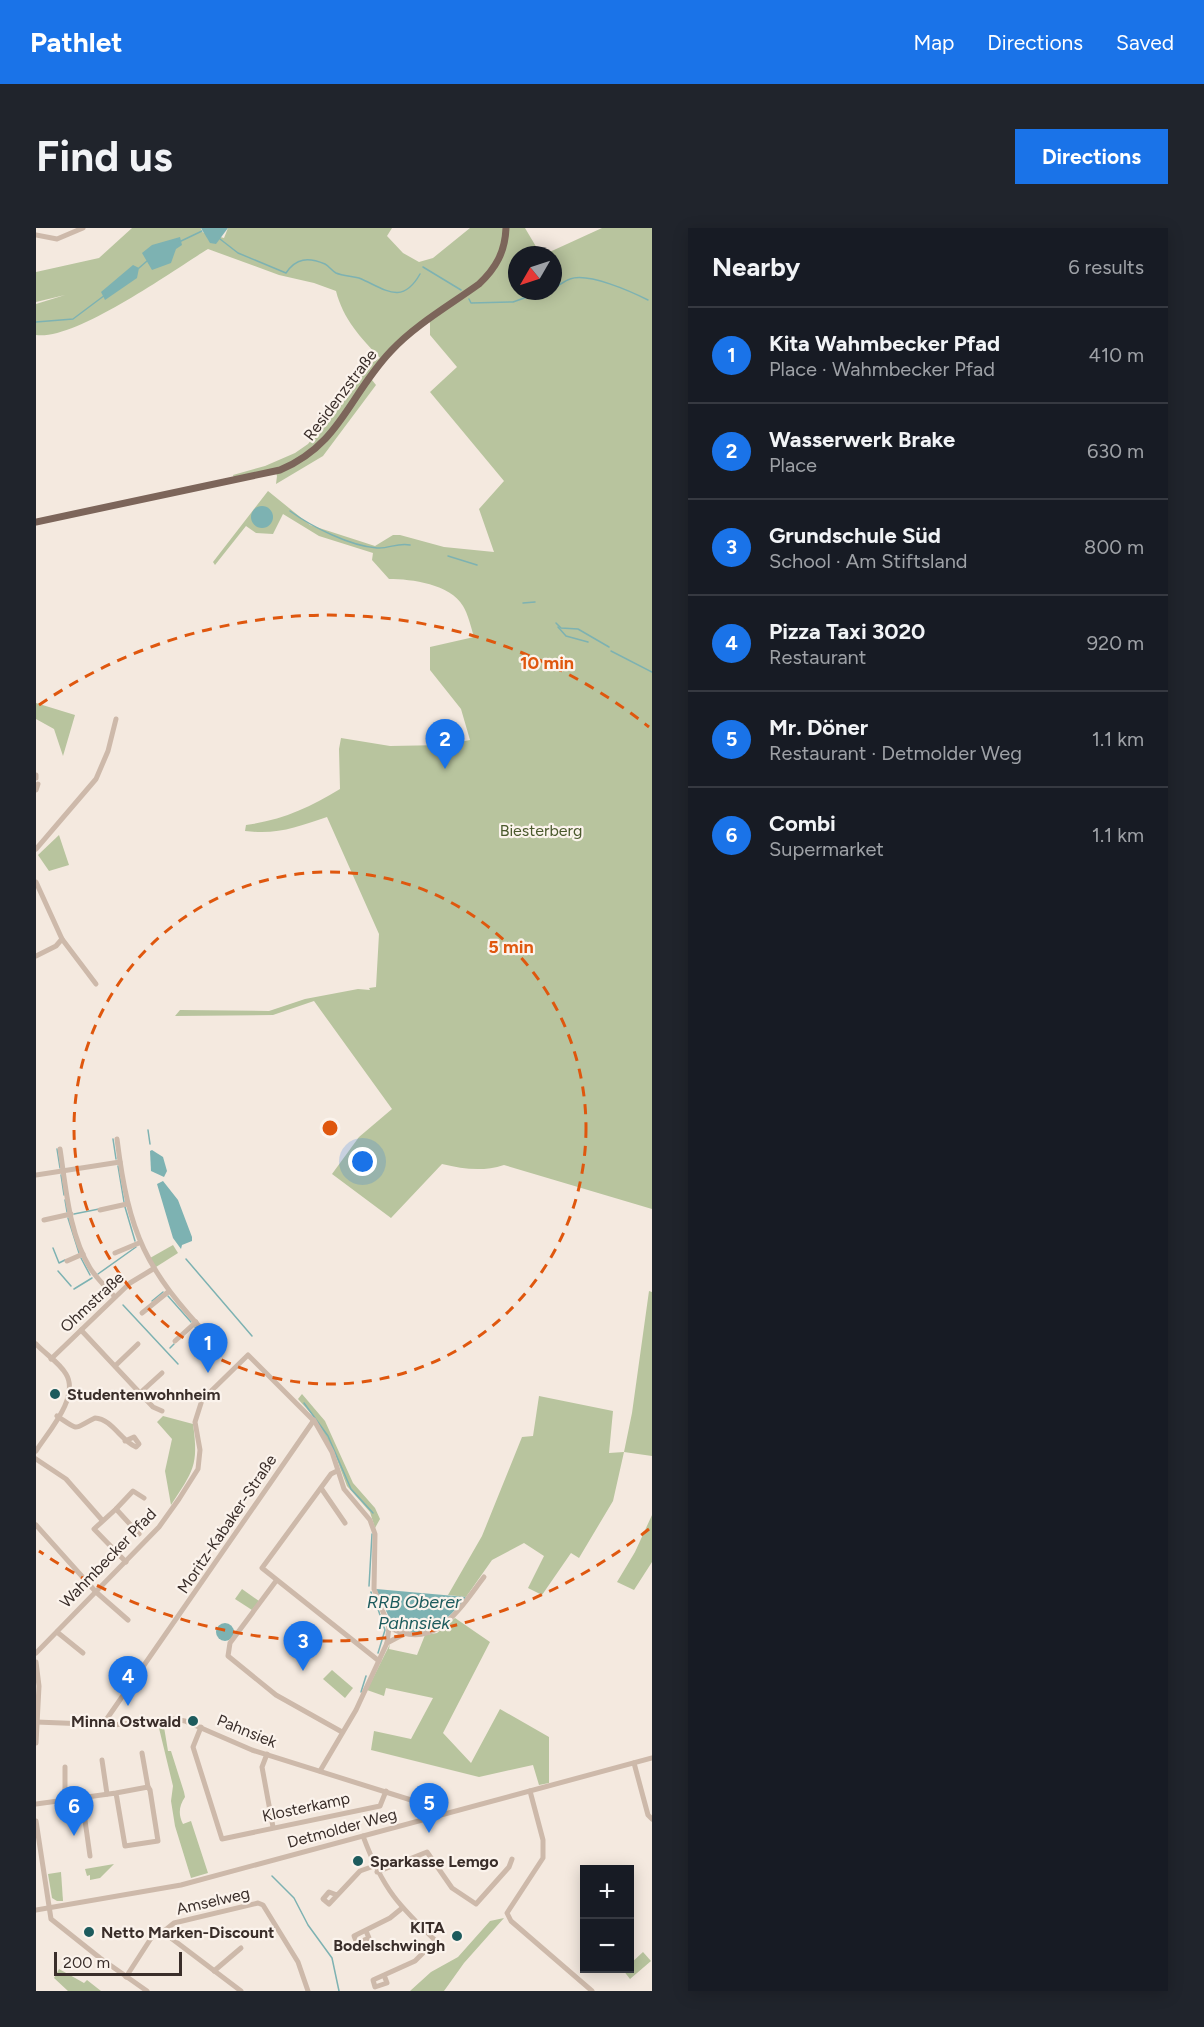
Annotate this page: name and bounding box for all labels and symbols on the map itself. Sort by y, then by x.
north arrow [508,246,562,300]
street label: Residenzstraße [299,345,381,445]
text: 10 min [520,652,574,674]
pin: 2 [426,720,464,769]
park label: Biesterberg [500,821,582,840]
text: 5 min [488,936,534,958]
centre of rings [320,1118,340,1138]
your location [348,1147,377,1176]
street label: Ohmstraße [56,1268,128,1336]
pin: 1 [188,1324,228,1373]
place label: Studentenwohnheim [67,1385,221,1404]
marker: Studentenwohnheim [48,1387,62,1401]
street label: Moritz-Kabaker-Straße [173,1451,281,1597]
street label: Wahmbecker Pfad [56,1504,160,1612]
water label: RRB Oberer Pahnsiek [367,1591,462,1634]
pin: 3 [284,1622,322,1671]
pin: 4 [108,1656,148,1706]
street label: Pahnsiek [214,1710,280,1752]
place label: Minna Ostwald [71,1712,181,1731]
marker: Minna Ostwald [186,1714,200,1728]
pin: 5 [410,1784,448,1833]
pin: 6 [54,1786,93,1836]
street label: Klosterkamp [260,1788,352,1826]
street label: Detmolder Weg [285,1804,399,1852]
place label: Sparkasse Lemgo [370,1852,499,1871]
marker: Sparkasse Lemgo [351,1854,365,1868]
street label: Amselweg [174,1883,252,1919]
place label: KITA Bodelschwingh [333,1918,446,1955]
place label: Netto Marken-Discount [101,1923,275,1942]
marker: Netto Marken-Discount [82,1925,96,1939]
marker: KITA Bodelschwingh [450,1929,464,1943]
scale bar [54,1949,182,1976]

